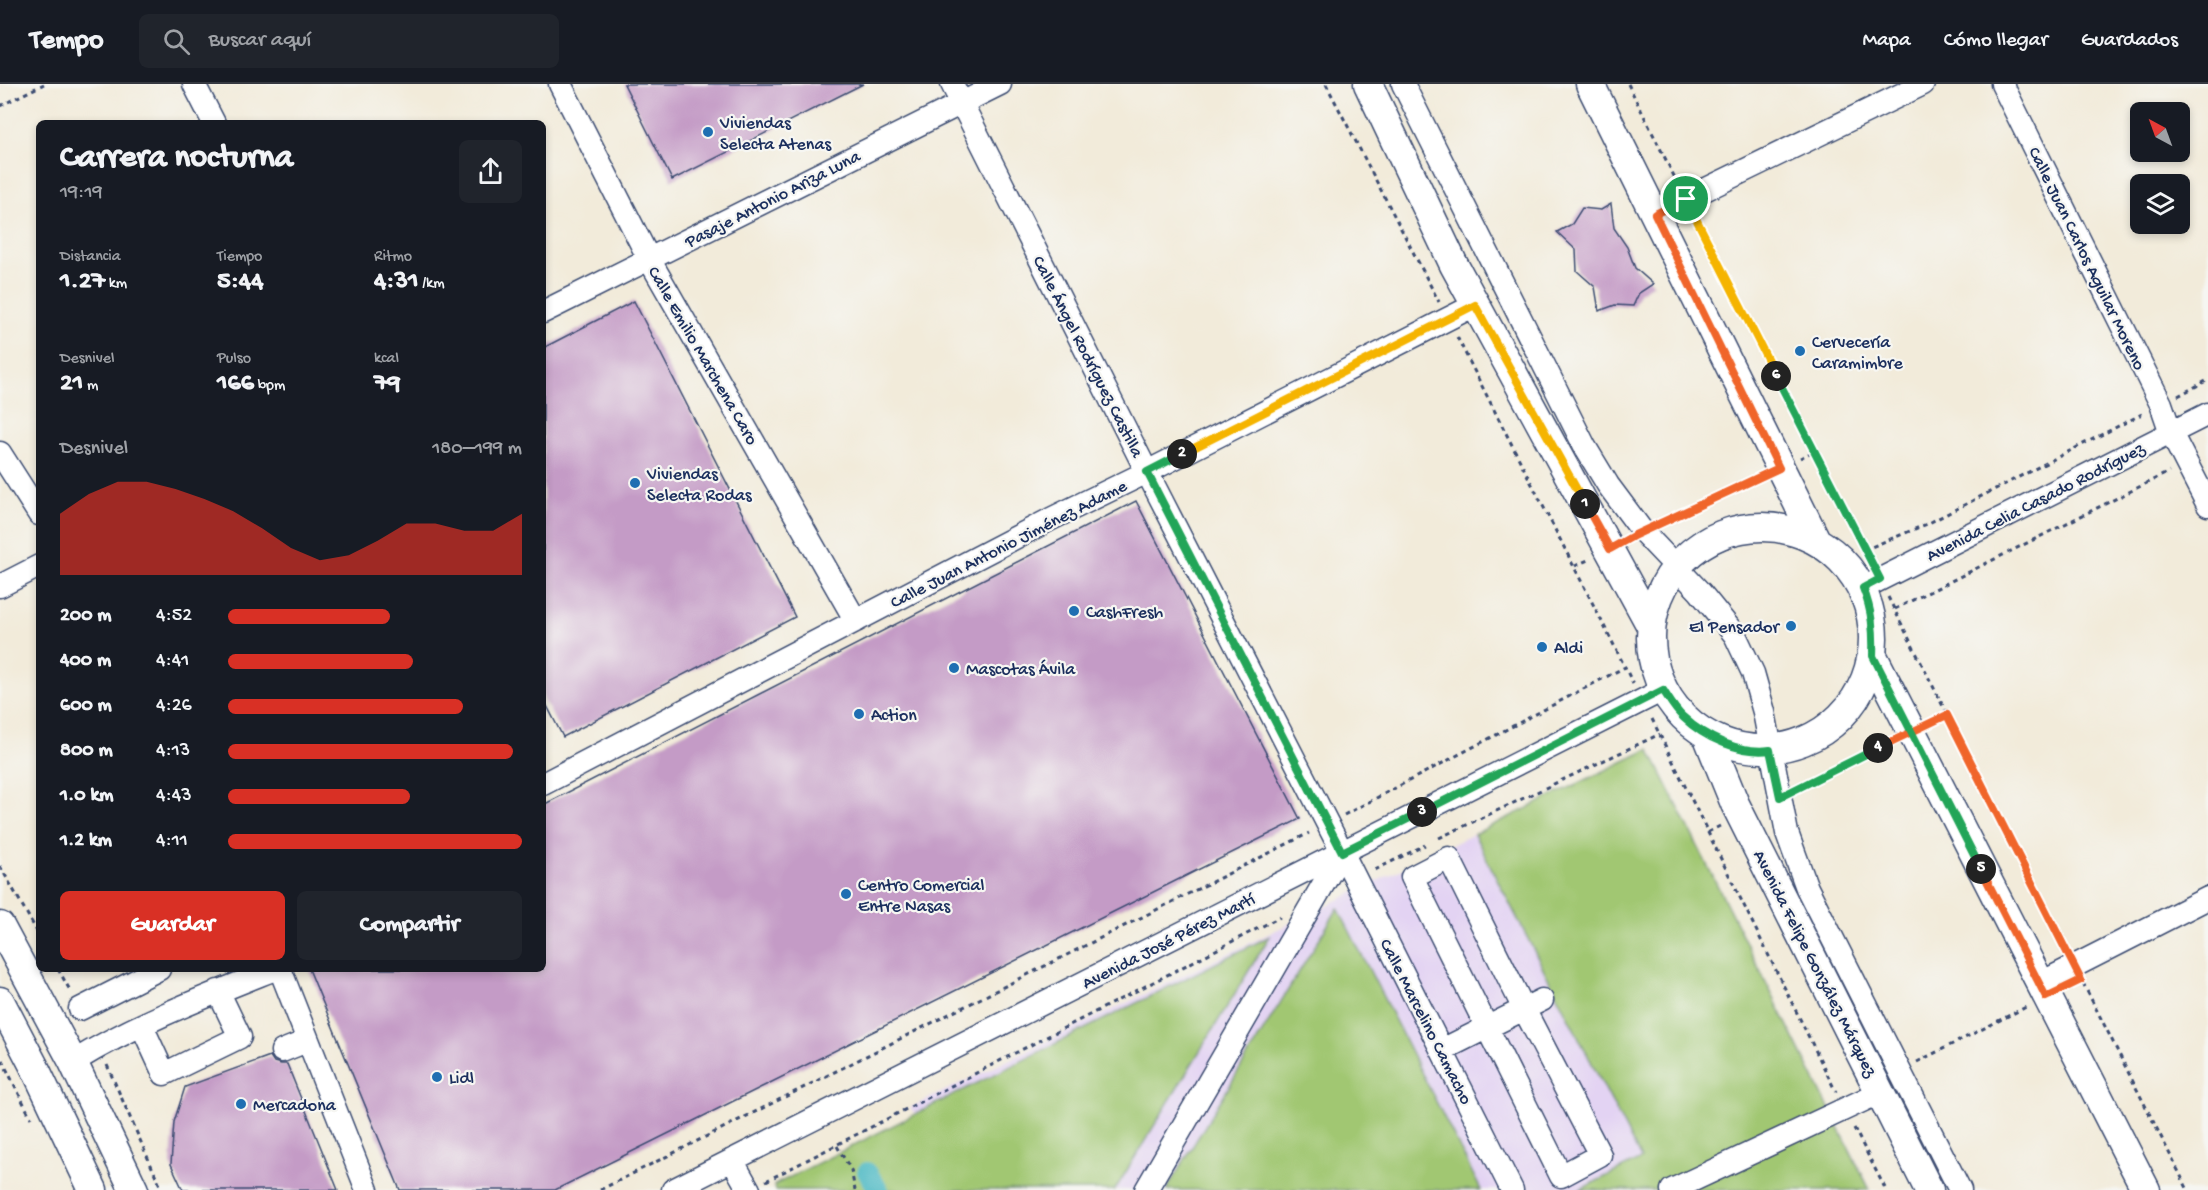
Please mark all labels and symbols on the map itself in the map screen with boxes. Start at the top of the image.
north arrow [2130,102,2190,162]
place label: Viviendas Selecta Atenas [719,114,832,156]
marker: Viviendas Selecta Atenas [701,125,715,139]
street label: Calle Juan Carlos Aguilar Moreno [2022,144,2149,374]
street label: Pasaje Antonio Ariza Luna [681,146,865,254]
pin [1660,173,1711,224]
street label: Calle Ángel Rodríguez Castilla [1027,252,1148,462]
street label: Calle Emilio Marchena Caro [642,263,762,449]
place label: Cervecería Caramimbre [1812,333,1903,375]
marker: Cervecería Caramimbre [1793,344,1807,358]
pin: 6 [1761,361,1791,391]
street label: Avenida Celia Casado Rodríguez [1923,438,2150,568]
pin: 2 [1167,439,1197,469]
place label: Viviendas Selecta Rodas [646,465,753,507]
marker: Viviendas Selecta Rodas [628,476,642,490]
street label: Calle Juan Antonio Jiménez Adame [887,476,1132,614]
pin: 1 [1570,489,1600,519]
place label: CashFresh [1086,603,1164,624]
marker: CashFresh [1067,604,1081,618]
place label: El Pensador [1689,618,1781,639]
marker: El Pensador [1784,619,1798,633]
place label: Aldi [1554,639,1583,660]
marker: Aldi [1535,640,1549,654]
place label: Mascotas Ávila [966,659,1076,681]
marker: Mascotas Ávila [947,661,961,675]
place label: Action [871,706,917,727]
marker: Action [852,707,866,721]
pin: 4 [1863,733,1893,763]
pin: 3 [1407,797,1437,827]
street label: Avenida Felipe González Márquez [1747,847,1881,1082]
pin: 5 [1966,854,1996,884]
place label: Centro Comercial Entre Nasas [858,876,984,918]
marker: Centro Comercial Entre Nasas [839,887,853,901]
street label: Avenida José Pérez Martí [1079,889,1260,995]
street label: Calle Marcelino Camacho [1374,936,1476,1109]
place label: Lidl [449,1069,474,1090]
marker: Lidl [430,1070,444,1084]
place label: Mercadona [253,1096,337,1117]
marker: Mercadona [234,1097,248,1111]

